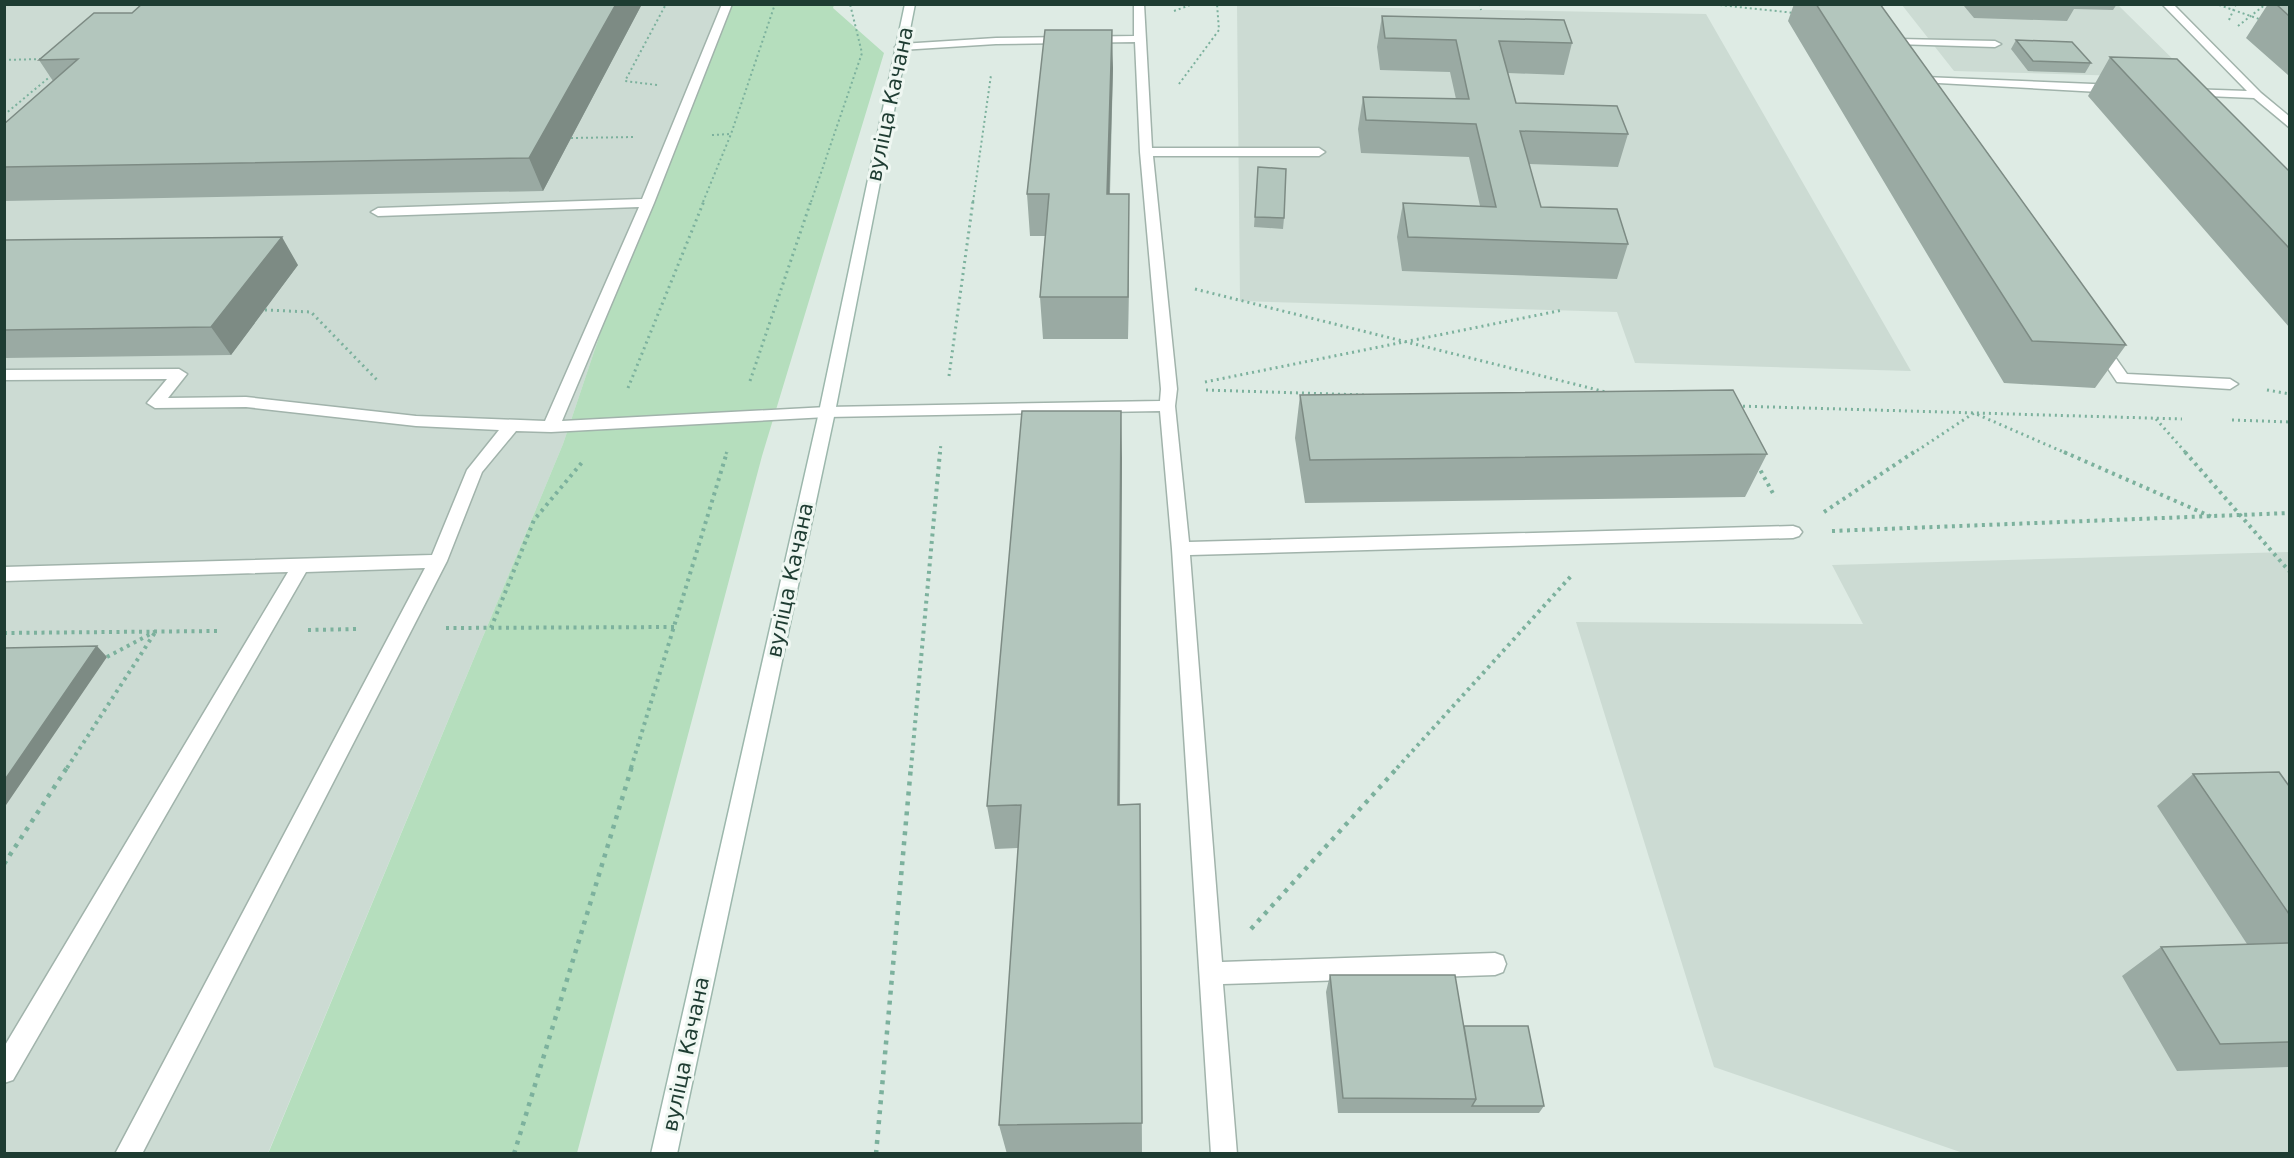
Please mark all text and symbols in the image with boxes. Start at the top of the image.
street label: вуліца Качана [862,24,918,184]
street label: вуліца Качана [762,500,818,660]
street label: вуліца Качана [658,974,714,1134]

